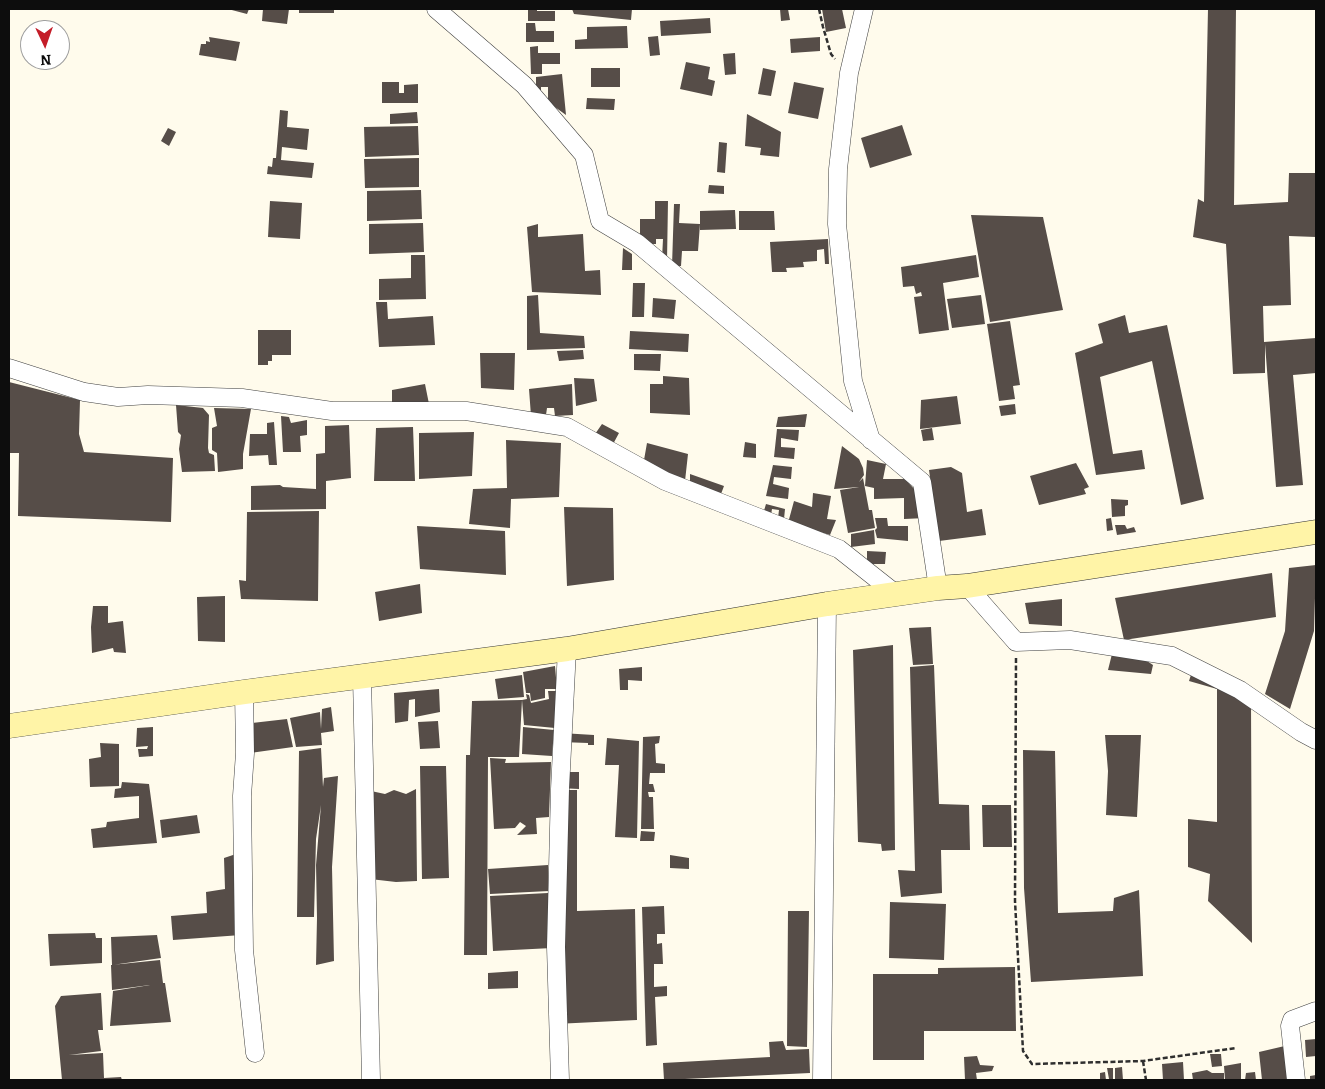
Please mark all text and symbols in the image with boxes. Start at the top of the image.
north arrow [20,20,70,70]
text: N [40,51,52,68]

